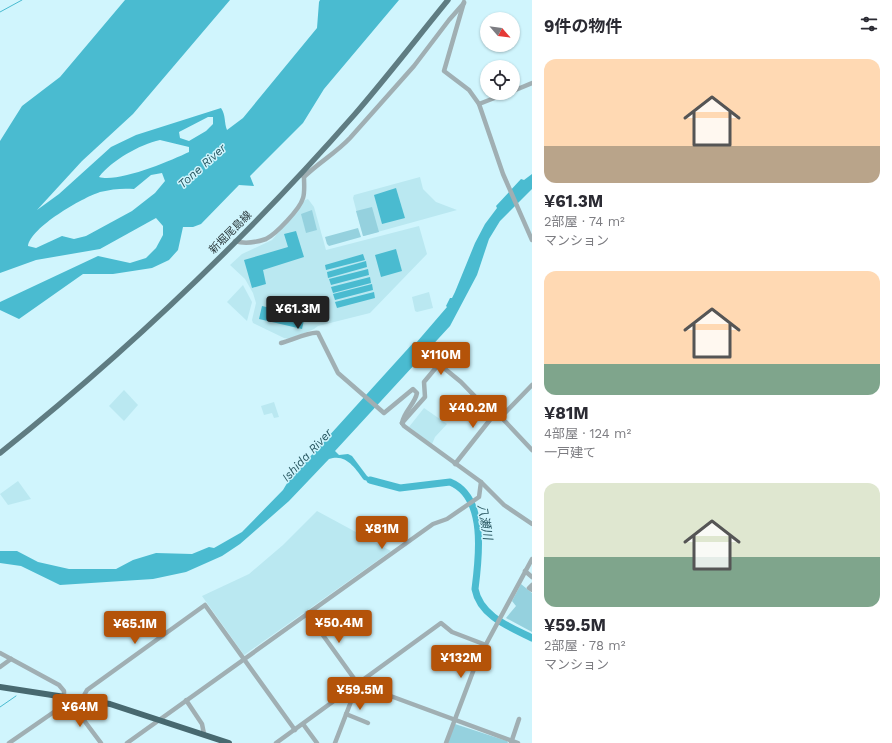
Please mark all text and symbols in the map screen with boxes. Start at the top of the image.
north arrow [480,12,520,52]
map controls [480,12,520,100]
icon: filters [858,13,880,35]
text: 9件の物件 [544,16,622,36]
button: locate [480,60,520,100]
icon: home [676,85,748,157]
water label: Tone River [175,140,230,191]
text: ¥61.3M [544,191,603,211]
street label: 新堀尾島線 [206,208,254,256]
text: 2部屋 · 74 m² [544,214,625,229]
text: マンション [544,233,609,248]
pin: ¥61.3M [265,296,331,330]
icon: home [676,297,748,369]
text: ¥61.3M [275,301,321,316]
pin: ¥110M [413,342,469,376]
text: ¥110M [421,347,461,362]
pin: ¥40.2M [440,395,506,429]
text: ¥40.2M [449,400,497,415]
text: ¥81M [544,403,589,423]
water label: Ishida River [279,425,336,484]
text: 4部屋 · 124 m² [544,426,631,441]
text: 一戸建て [544,445,596,460]
water label: 八瀬川 [475,503,495,543]
icon: home [676,509,748,581]
pin: ¥81M [358,516,406,550]
text: ¥81M [365,521,399,536]
pin: ¥50.4M [306,610,372,644]
pin: ¥65.1M [102,611,168,645]
text: ¥50.4M [315,615,363,630]
text: ¥59.5M [544,615,606,635]
text: ¥65.1M [113,616,157,631]
text: 2部屋 · 78 m² [544,638,625,653]
pin: ¥132M [433,645,489,679]
text: ¥132M [440,650,482,665]
text: マンション [544,657,609,672]
pin: ¥59.5M [327,677,393,711]
text: ¥59.5M [336,682,384,697]
pin: ¥64M [56,694,104,728]
text: ¥64M [62,699,98,714]

